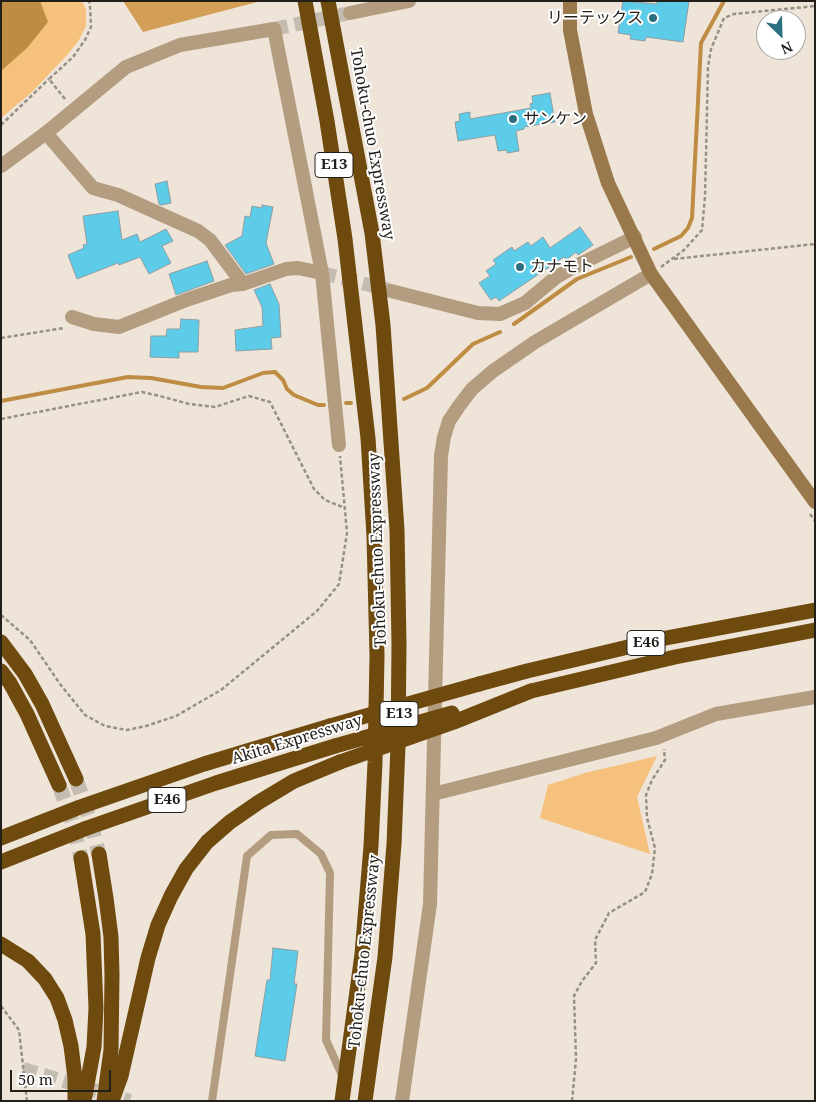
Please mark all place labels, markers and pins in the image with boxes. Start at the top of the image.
place label: リーテックス [547,8,643,28]
marker: リーテックス [647,12,659,24]
place label: サンケン [523,109,587,129]
marker: サンケン [507,113,519,125]
place label: カナモト [530,257,594,277]
marker: カナモト [514,261,526,273]

